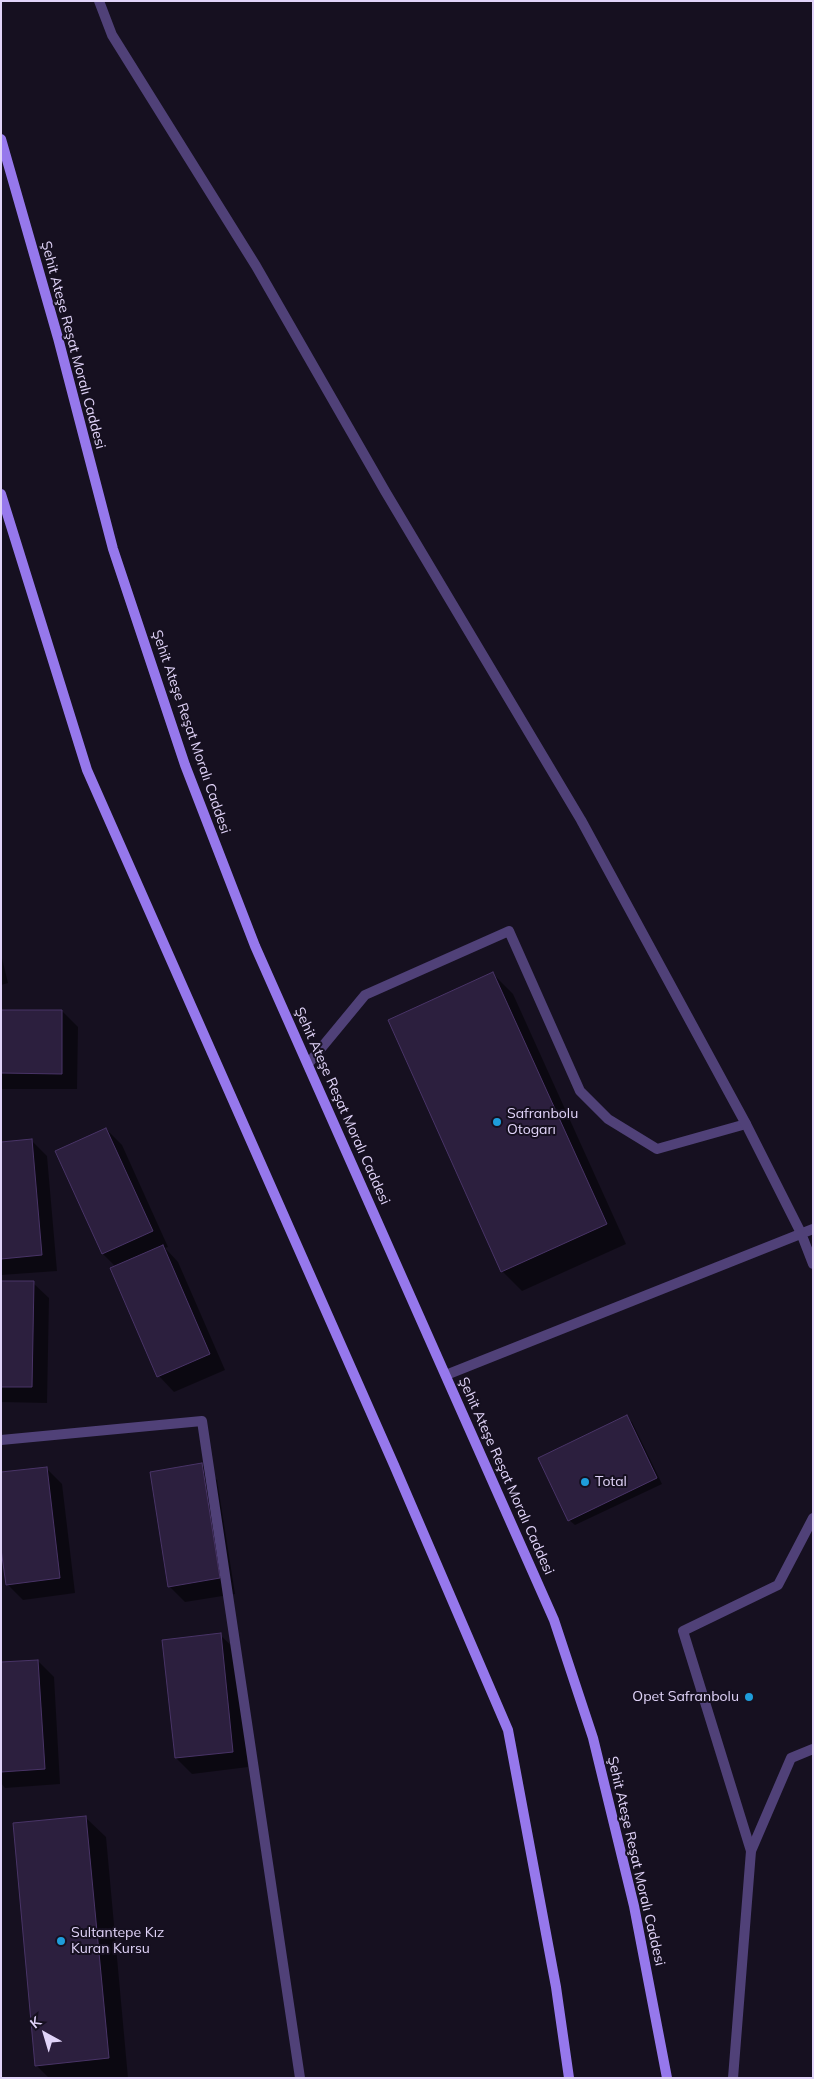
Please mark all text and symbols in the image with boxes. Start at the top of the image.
street label: Şehit Ateşe Reşat Moralı Caddesi [37,239,109,451]
street label: Şehit Ateşe Reşat Moralı Caddesi [148,628,234,836]
street label: Şehit Ateşe Reşat Moralı Caddesi [291,1005,393,1207]
place label: Safranbolu Otogarı [507,1106,578,1138]
marker: Safranbolu Otogarı [491,1116,503,1128]
street label: Şehit Ateşe Reşat Moralı Caddesi [455,1375,557,1577]
place label: Total [595,1474,627,1490]
marker: Total [579,1476,591,1488]
place label: Opet Safranbolu [632,1689,739,1705]
marker: Opet Safranbolu [743,1691,755,1703]
street label: Şehit Ateşe Reşat Moralı Caddesi [604,1755,668,1967]
place label: Sultantepe Kız Kuran Kursu [71,1925,164,1958]
marker: Sultantepe Kız Kuran Kursu [55,1935,67,1947]
north arrow [20,2009,70,2059]
text: K [26,2012,45,2032]

